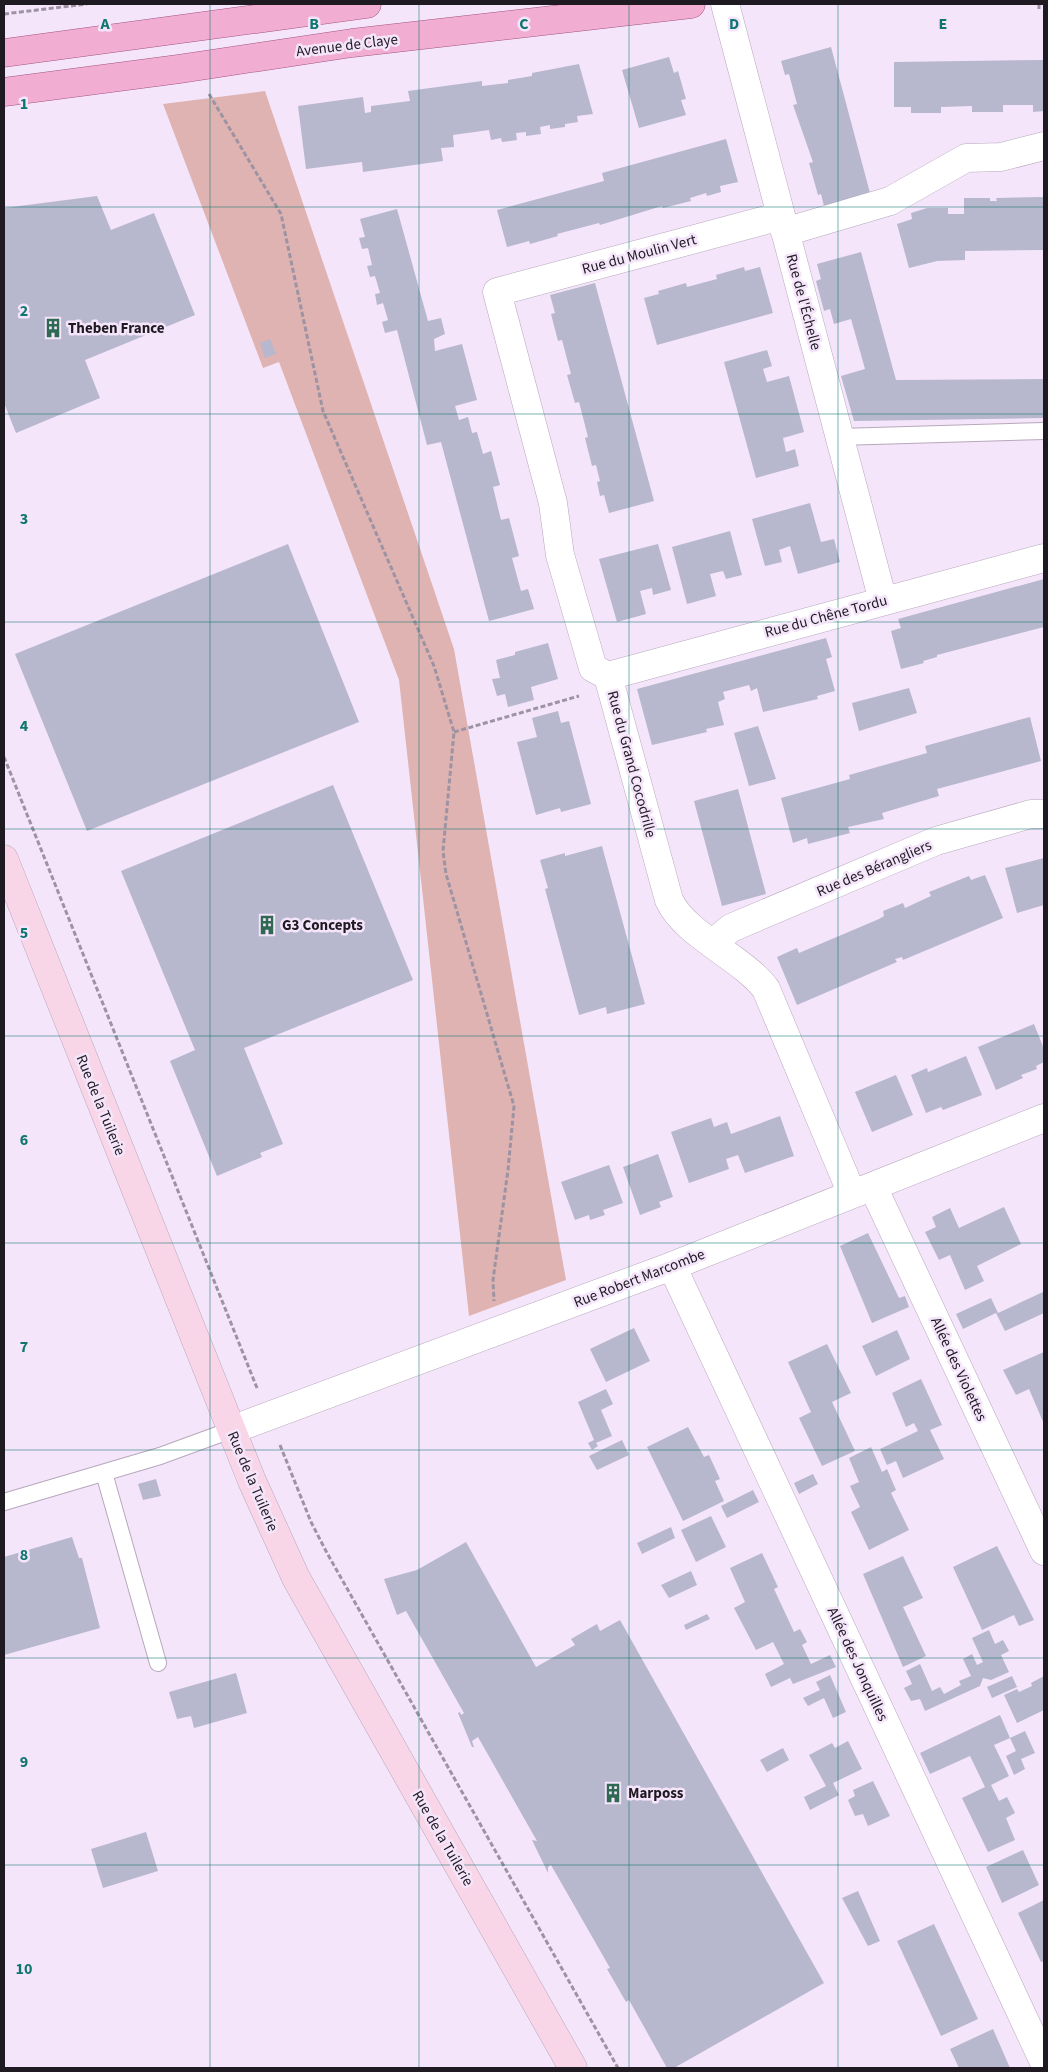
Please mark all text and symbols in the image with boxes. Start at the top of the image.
text: A [99,13,110,35]
text: B [309,13,319,35]
text: C [519,13,529,35]
text: D [729,13,739,35]
text: E [939,13,947,35]
street label: Avenue de Claye [295,29,399,62]
text: 1 [20,93,28,115]
street label: Rue du Moulin Vert [580,229,699,280]
street label: Rue de l'Échelle [781,252,826,353]
text: 2 [20,300,28,322]
building icon: Theben France [42,317,64,339]
place label: Theben France [68,318,165,339]
text: 3 [20,508,28,530]
street label: Rue du Chêne Tordu [762,590,890,643]
street label: Rue du Grand Cocodrille [602,688,661,840]
text: 4 [20,715,29,737]
street label: Rue des Bérangliers [813,835,935,902]
building icon: G3 Concepts [256,914,278,936]
place label: G3 Concepts [282,915,363,936]
text: 5 [20,922,28,944]
street label: Rue de la Tuilerie [71,1052,130,1159]
text: 6 [20,1129,28,1151]
street label: Rue Robert Marcombe [571,1244,708,1313]
street label: Allée des Violettes [925,1314,992,1425]
text: 7 [20,1336,28,1358]
street label: Rue de la Tuilerie [222,1428,283,1535]
text: 8 [20,1544,28,1566]
street label: Allée des Jonquilles [822,1604,893,1725]
text: 9 [20,1751,28,1773]
building icon: Marposs [602,1782,624,1804]
place label: Marposs [628,1783,684,1804]
street label: Rue de la Tuilerie [407,1787,478,1890]
text: 10 [16,1958,32,1980]

